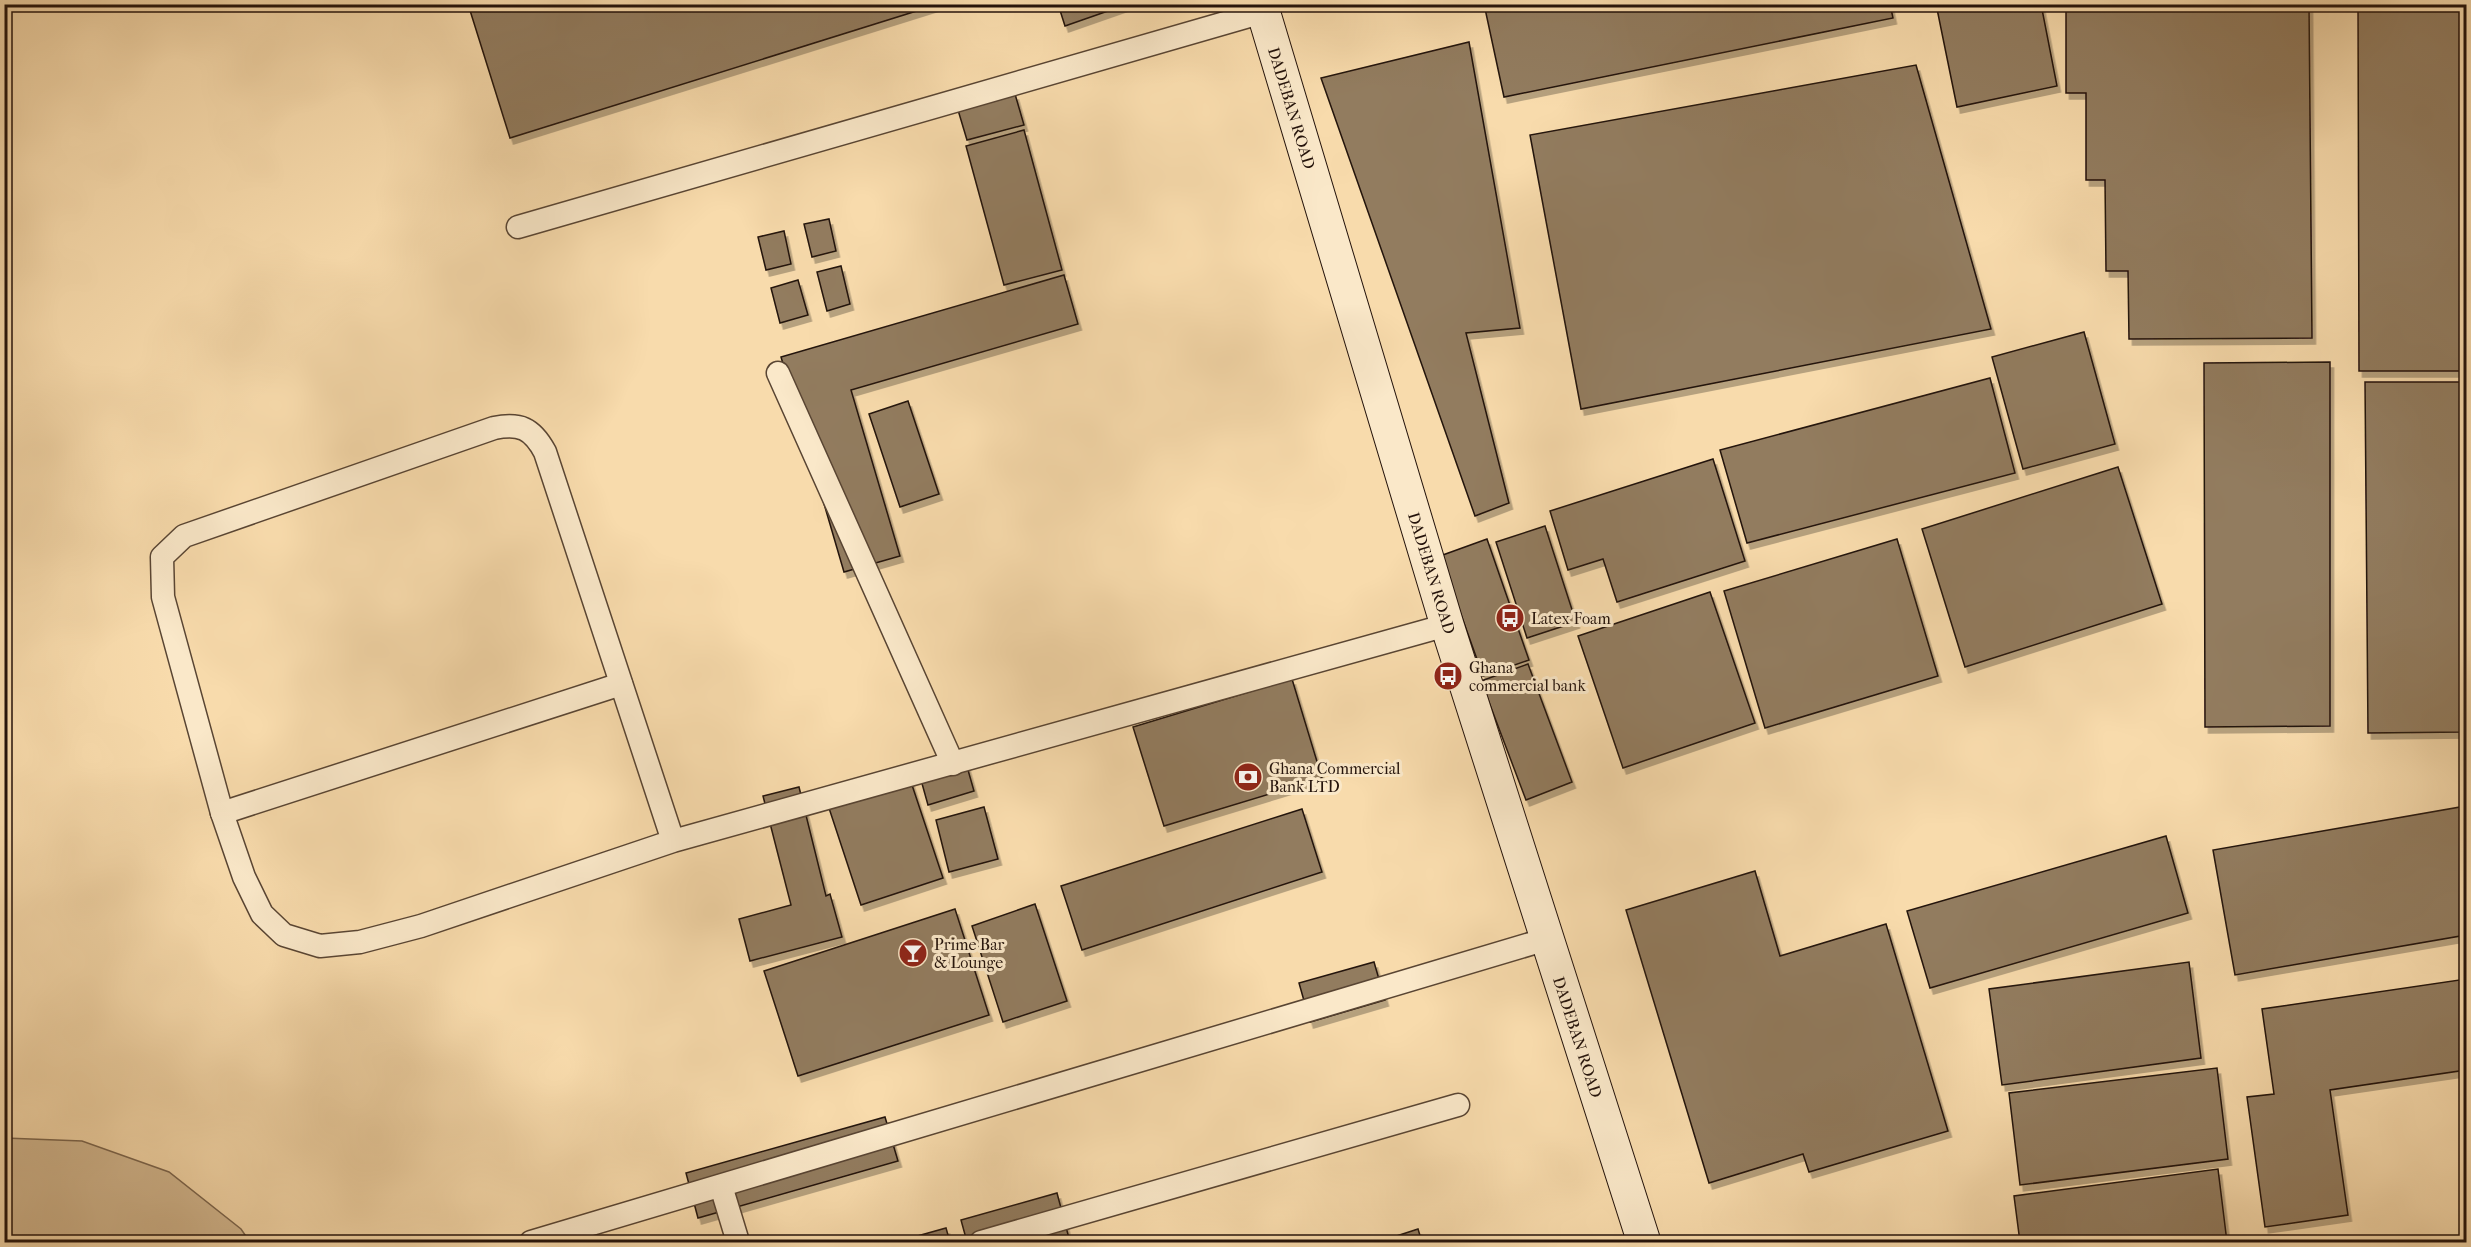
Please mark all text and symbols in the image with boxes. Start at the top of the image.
street label: DADEBAN ROAD [1264,45,1319,171]
street label: DADEBAN ROAD [1404,510,1459,636]
bus stop icon: Latex Foam [1494,602,1526,634]
place label: Latex Foam [1531,609,1611,628]
place label: Ghana commercial bank [1469,658,1586,695]
bus stop icon: Ghana commercial bank [1432,660,1464,692]
place label: Ghana Commercial Bank LTD [1269,759,1401,796]
bank icon: Ghana Commercial Bank LTD [1232,761,1264,793]
place label: Prime Bar & Lounge [934,935,1005,972]
bar icon: Prime Bar & Lounge [897,937,929,969]
street label: DADEBAN ROAD [1549,974,1606,1100]

